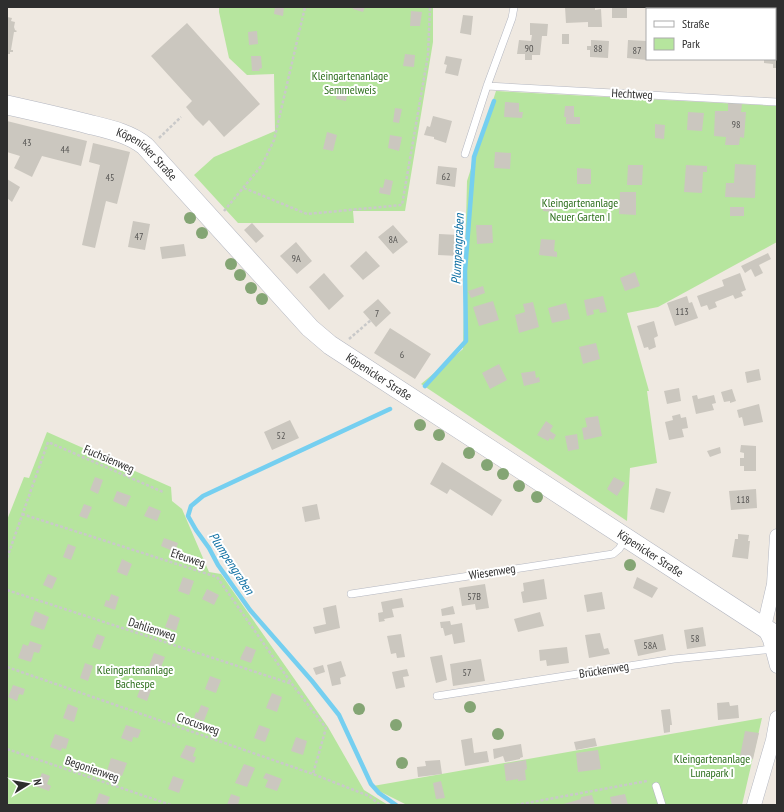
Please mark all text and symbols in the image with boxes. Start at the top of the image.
legend [646,8,776,60]
text: Straße [682,16,709,31]
text: Park [682,36,700,51]
house number: 90 [525,42,534,55]
house number: 88 [594,42,603,55]
house number: 87 [633,44,642,57]
park label: Kleingartenanlage Semmelweis [312,68,388,97]
street label: Hechtweg [611,85,653,102]
house number: 98 [732,118,741,131]
street label: Köpenicker Straße [115,124,181,183]
house number: 43 [23,136,32,149]
house number: 44 [61,143,70,156]
house number: 62 [442,170,451,183]
house number: 45 [106,171,115,184]
park label: Kleingartenanlage Neuer Garten I [542,195,618,224]
water label: Plumpengraben [447,212,468,285]
house number: 47 [135,230,144,243]
house number: 8A [388,233,398,246]
house number: 9A [291,252,301,265]
house number: 113 [675,305,689,318]
house number: 7 [375,307,379,320]
house number: 6 [400,348,405,361]
street label: Köpenicker Straße [343,349,415,403]
house number: 52 [277,429,286,442]
street label: Fuchsienweg [82,441,137,476]
house number: 118 [736,493,750,506]
street label: Köpenicker Straße [615,526,687,580]
water label: Plumpengraben [205,529,259,599]
street label: Efeuweg [169,545,207,570]
street label: Wiesenweg [468,560,516,583]
house number: 57B [467,590,481,603]
street label: Dahlienweg [127,614,178,643]
house number: 58 [691,632,700,645]
house number: 58A [643,639,657,652]
street label: Brückenweg [578,658,630,681]
park label: Kleingartenanlage Bachespe [97,662,173,691]
house number: 57 [463,666,472,679]
street label: Crocusweg [175,709,222,738]
park label: Kleingartenanlage Lunapark I [674,751,750,780]
street label: Begonienweg [63,752,121,785]
north arrow [8,764,48,804]
text: N [30,778,45,786]

